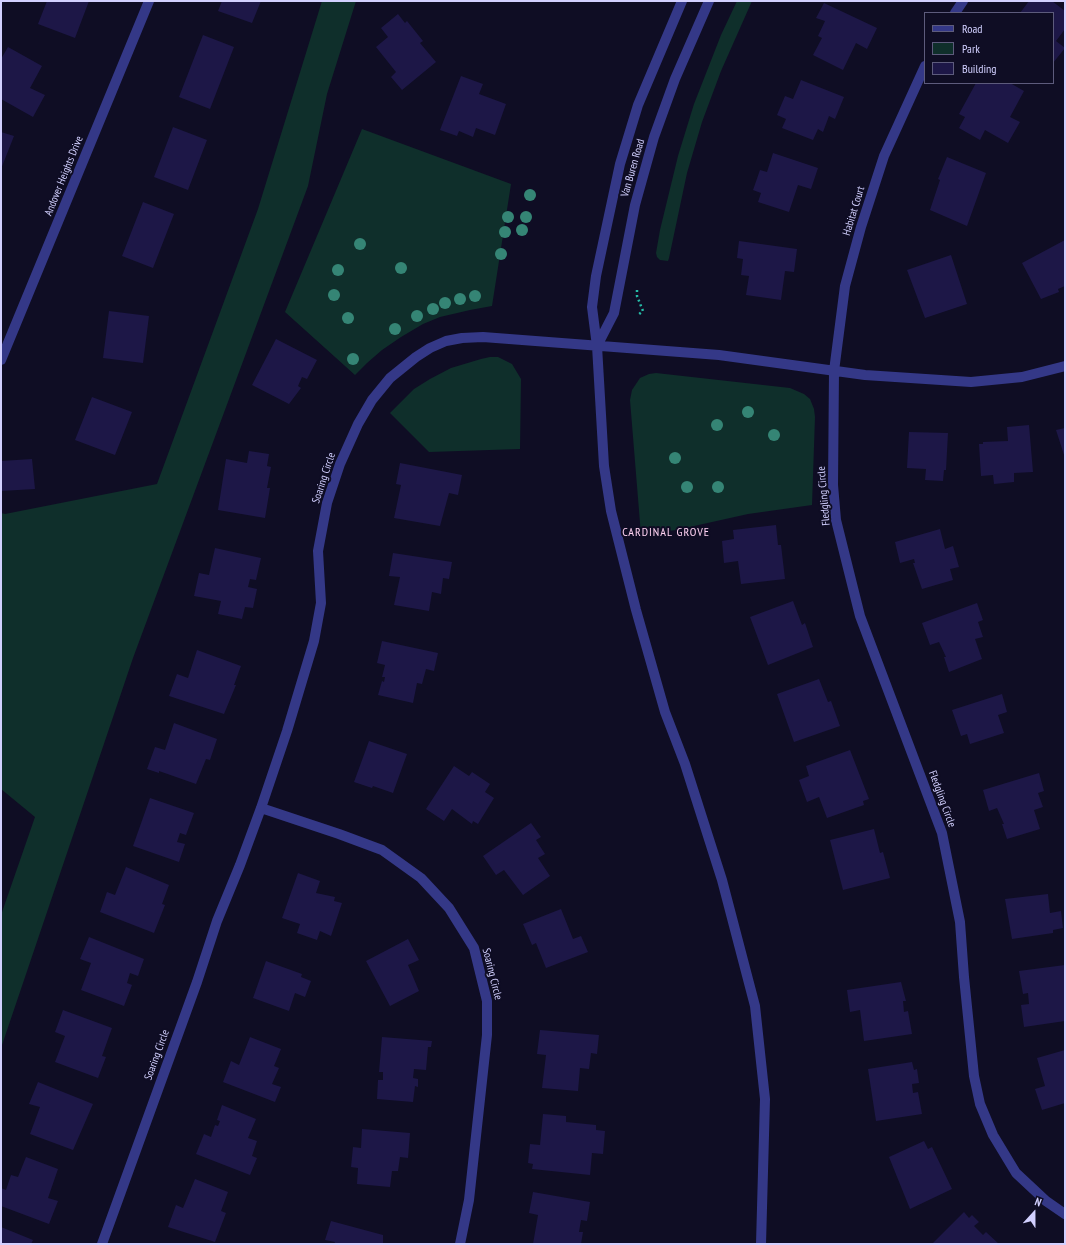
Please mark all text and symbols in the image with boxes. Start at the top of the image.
legend [924,12,1054,84]
text: Road [962,21,982,36]
text: Park [962,41,980,56]
text: Building [962,61,997,76]
street label: Andover Heights Drive [42,134,86,218]
street label: Van Buren Road [618,138,648,198]
street label: Habitat Court [840,185,868,237]
street label: Soaring Circle [310,451,338,505]
street label: Fledgling Circle [815,466,833,526]
district label: CARDINAL GROVE [622,526,710,540]
street label: Fledgling Circle [926,769,958,829]
street label: Soaring Circle [479,947,505,1001]
street label: Soaring Circle [142,1028,172,1082]
north arrow [1014,1193,1054,1233]
text: N [1033,1194,1044,1209]

